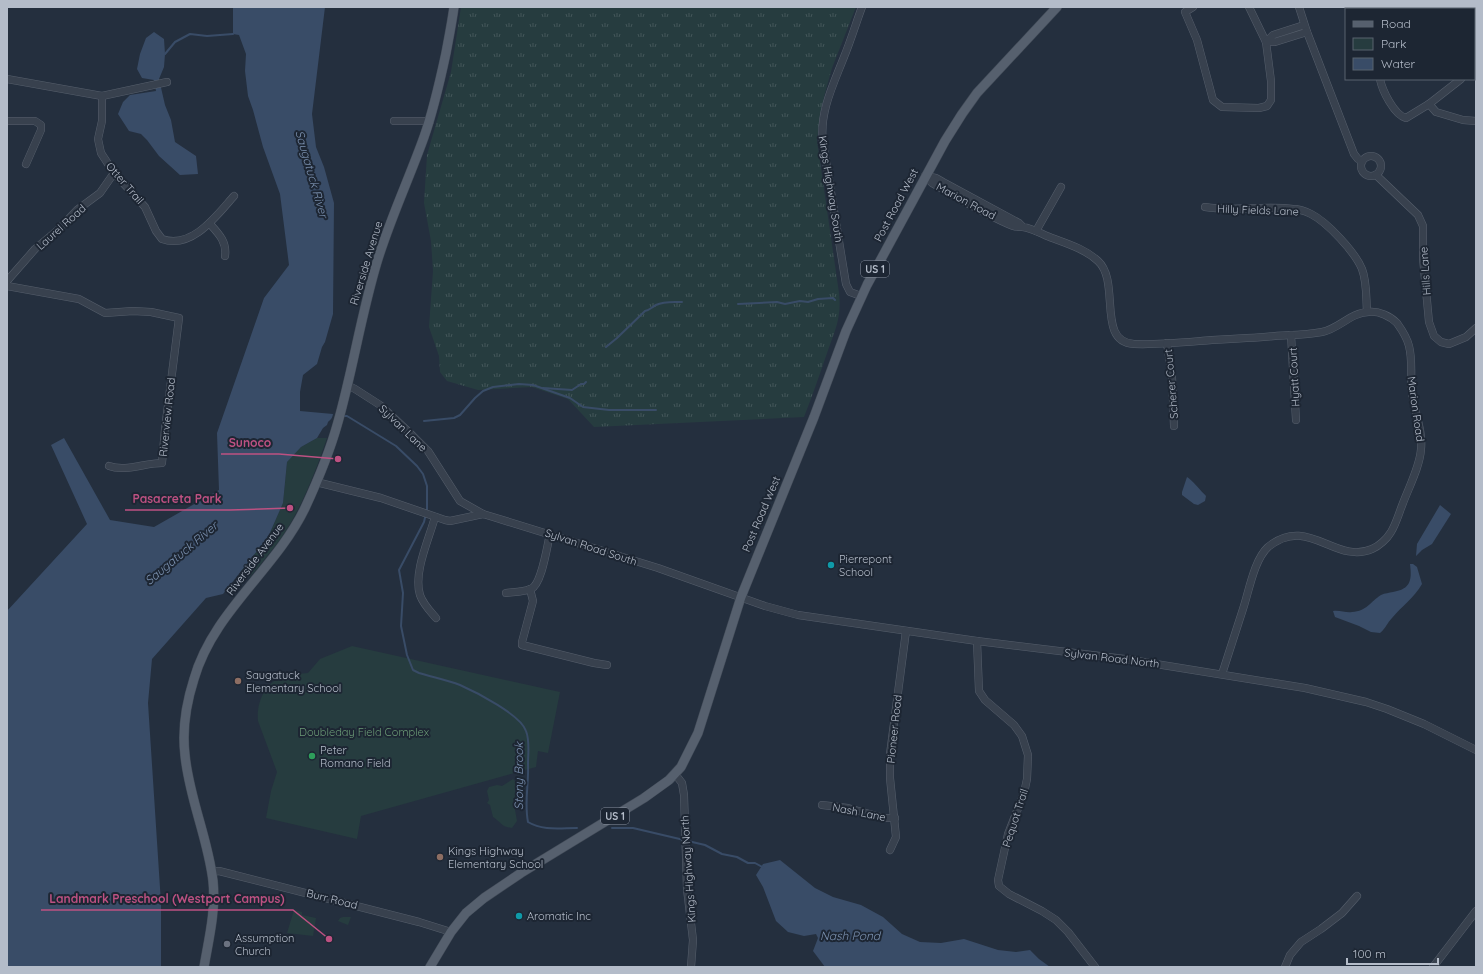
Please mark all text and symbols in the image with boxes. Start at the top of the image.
legend [1345,8,1475,80]
text: Road [1381,16,1411,31]
text: Park [1381,36,1406,51]
text: Water [1381,56,1416,71]
water label: Saugatuck River [292,128,332,221]
street label: Kings Highway South [816,135,846,243]
street label: Otter Trail [103,159,147,207]
street label: Post Road West [871,166,921,244]
street label: Marion Road [934,179,998,223]
street label: Laurel Road [33,201,89,253]
street label: Hilly Fields Lane [1217,202,1299,218]
street label: Riverside Avenue [347,219,385,307]
street label: Hills Lane [1416,246,1434,296]
road number: US 1 [861,261,889,277]
street label: Hyatt Court [1285,347,1303,407]
street label: Scherer Court [1161,348,1181,419]
street label: Marion Road [1404,376,1428,442]
street label: Riverview Road [156,377,178,457]
street label: Sylvan Lane [376,402,430,454]
callout: Sunoco [221,430,279,454]
text: Sunoco [229,435,272,450]
street label: Post Road West [739,474,783,554]
callout: Pasacreta Park [125,486,230,510]
text: Pasacreta Park [133,491,222,506]
water label: Saugatuck River [142,517,222,588]
street label: Riverside Avenue [223,520,287,598]
street label: Sylvan Road South [543,526,639,568]
place label: Pierrepont School [839,552,892,579]
marker: Pierrepont School [826,560,836,570]
street label: Sylvan Road North [1064,645,1160,671]
place label: Saugatuck Elementary School [246,668,341,695]
marker: Saugatuck Elementary School [233,676,243,686]
street label: Pioneer Road [883,694,905,764]
park label: Doubleday Field Complex [299,725,429,739]
water label: Stony Brook [511,740,526,810]
place label: Peter Romano Field [320,743,391,770]
marker: Peter Romano Field [307,751,317,761]
street label: Pequot Trail [999,787,1031,849]
street label: Nash Lane [831,800,887,824]
road number: US 1 [601,808,629,824]
street label: Kings Highway North [677,815,699,923]
place label: Kings Highway Elementary School [448,844,543,871]
marker: Kings Highway Elementary School [435,852,445,862]
callout: Landmark Preschool (Westport Campus) [41,886,293,910]
street label: Burr Road [305,886,359,912]
text: Landmark Preschool (Westport Campus) [49,891,285,906]
place label: Aromatic Inc [527,909,591,923]
marker: Aromatic Inc [514,911,524,921]
water label: Nash Pond [820,928,882,943]
place label: Assumption Church [235,931,294,958]
marker: Assumption Church [222,939,232,949]
scale bar [1347,940,1438,966]
text: 100 m [1353,946,1386,961]

